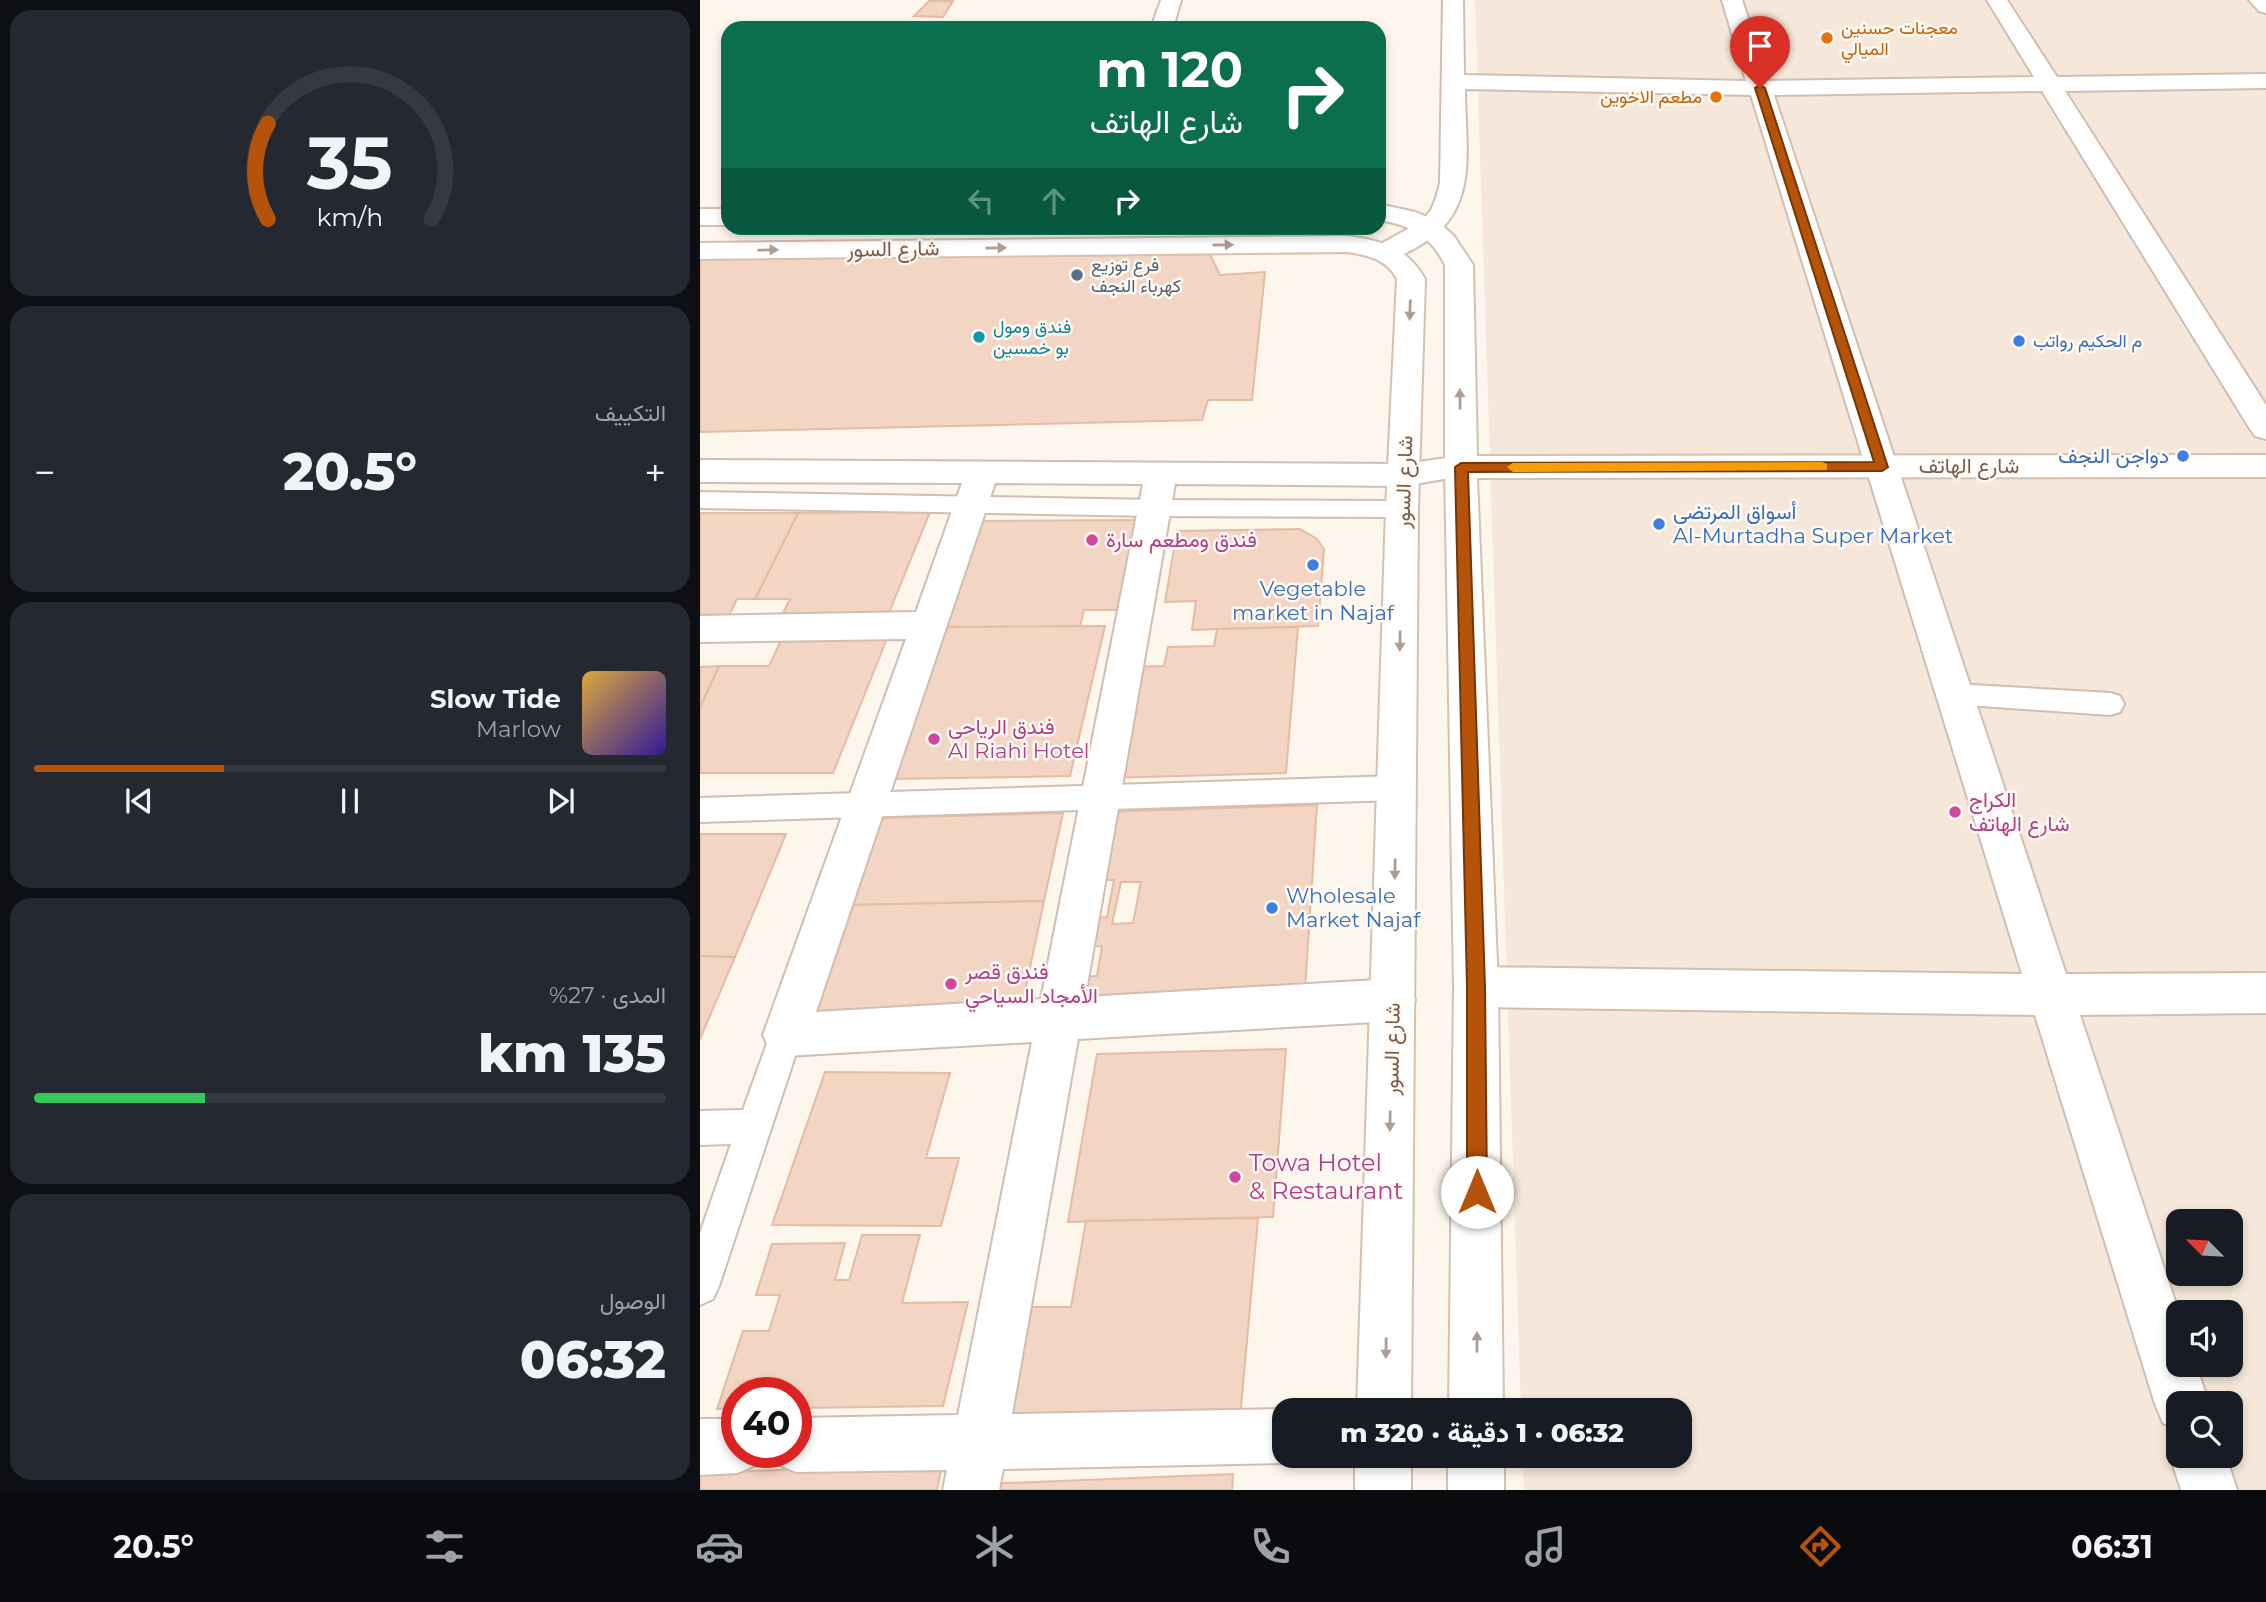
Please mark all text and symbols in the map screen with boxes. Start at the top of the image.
pin [1730,16,1790,88]
place label: معجنات حسنين الميالي [1841,17,1958,64]
icon: arrive [1741,27,1779,65]
marker: معجنات حسنين الميالي [1819,30,1835,46]
text: 120 m [1096,40,1243,99]
icon: right [1267,49,1358,140]
place label: مطعم الاخوين [1600,86,1702,109]
marker: مطعم الاخوين [1708,89,1724,105]
text: شارع الهاتف [1090,102,1243,141]
text: 35 [306,119,393,207]
icon: left [962,182,1000,220]
icon: ahead [1035,182,1073,220]
icon: right [1108,182,1146,220]
text: km/h [317,202,383,232]
street label: شارع السور [845,235,940,264]
one-way arrow [1212,239,1234,251]
one-way arrow [985,242,1007,254]
one-way arrow [757,244,779,256]
place label: فرع توزيع كهرباء النجف [1091,254,1181,297]
marker: فرع توزيع كهرباء النجف [1069,267,1085,283]
one-way arrow [1404,299,1415,321]
place label: فندق ومول بو خمسين [993,316,1071,359]
marker: فندق ومول بو خمسين [971,329,987,345]
place label: م الحكيم رواتب [2033,330,2142,353]
marker: م الحكيم رواتب [2011,333,2027,349]
one-way arrow [1455,388,1466,410]
text: التكييف [595,399,666,427]
street label: شارع السور [1389,435,1420,530]
text: 20.5° [283,440,417,503]
place label: دواجن النجف [2058,443,2169,469]
marker: دواجن النجف [2175,448,2191,464]
text: − [34,449,56,496]
text: + [644,449,666,496]
street label: شارع الهاتف [1919,453,2019,480]
place label: أسواق المرتضى Al-Murtadha Super Market [1673,499,1953,548]
marker: أسواق المرتضى Al-Murtadha Super Market [1651,516,1667,532]
place label: فندق ومطعم سارة [1106,527,1257,554]
marker: فندق ومطعم سارة [1084,532,1100,548]
marker: Vegetable market in Najaf [1305,557,1321,573]
place label: Vegetable market in Najaf [1232,576,1395,625]
one-way arrow [1394,631,1405,653]
text: Slow Tide [430,683,561,715]
place label: فندق الرياحي Al Riahi Hotel [948,714,1089,763]
text: Marlow [476,715,561,743]
marker: فندق الرياحي Al Riahi Hotel [926,731,942,747]
icon: previous [120,782,158,820]
icon: pause [331,782,369,820]
icon: next [542,782,580,820]
place label: الكراج شارع الهاتف [1969,787,2070,838]
marker: الكراج شارع الهاتف [1947,804,1963,820]
one-way arrow [1389,858,1401,880]
place label: Wholesale Market Najaf [1286,883,1421,932]
marker: Wholesale Market Najaf [1264,900,1280,916]
place label: فندق قصر الأمجاد السياحي [964,959,1098,1013]
marker: فندق قصر الأمجاد السياحي [943,976,959,992]
text: المدى · 27% [549,981,666,1009]
street label: شارع السور [1378,1002,1407,1097]
text: 135 km [478,1022,666,1085]
one-way arrow [1384,1110,1396,1132]
place label: Towa Hotel & Restaurant [1249,1148,1403,1205]
position arrow [1440,1155,1514,1229]
marker: Towa Hotel & Restaurant [1227,1169,1243,1185]
north arrow [2166,1209,2244,1286]
map controls [2166,1209,2243,1468]
text: الوصول [600,1287,666,1315]
button: sound [2166,1300,2243,1377]
text: 06:32 [520,1328,666,1391]
one-way arrow [1471,1331,1483,1353]
one-way arrow [1380,1338,1391,1360]
speed limit sign: 40 [721,1377,812,1468]
button: search [2166,1391,2243,1468]
text: 06:32 · 1 دقيقة · 320 m [1340,1417,1624,1449]
icon: filters [420,1522,469,1571]
icon: car [695,1522,744,1571]
icon: climate [970,1522,1019,1571]
icon: phone [1246,1522,1295,1571]
icon: music [1521,1522,1570,1571]
icon: directions [1796,1522,1845,1571]
text: 20.5° [113,1527,194,1566]
text: 06:31 [2071,1527,2153,1566]

